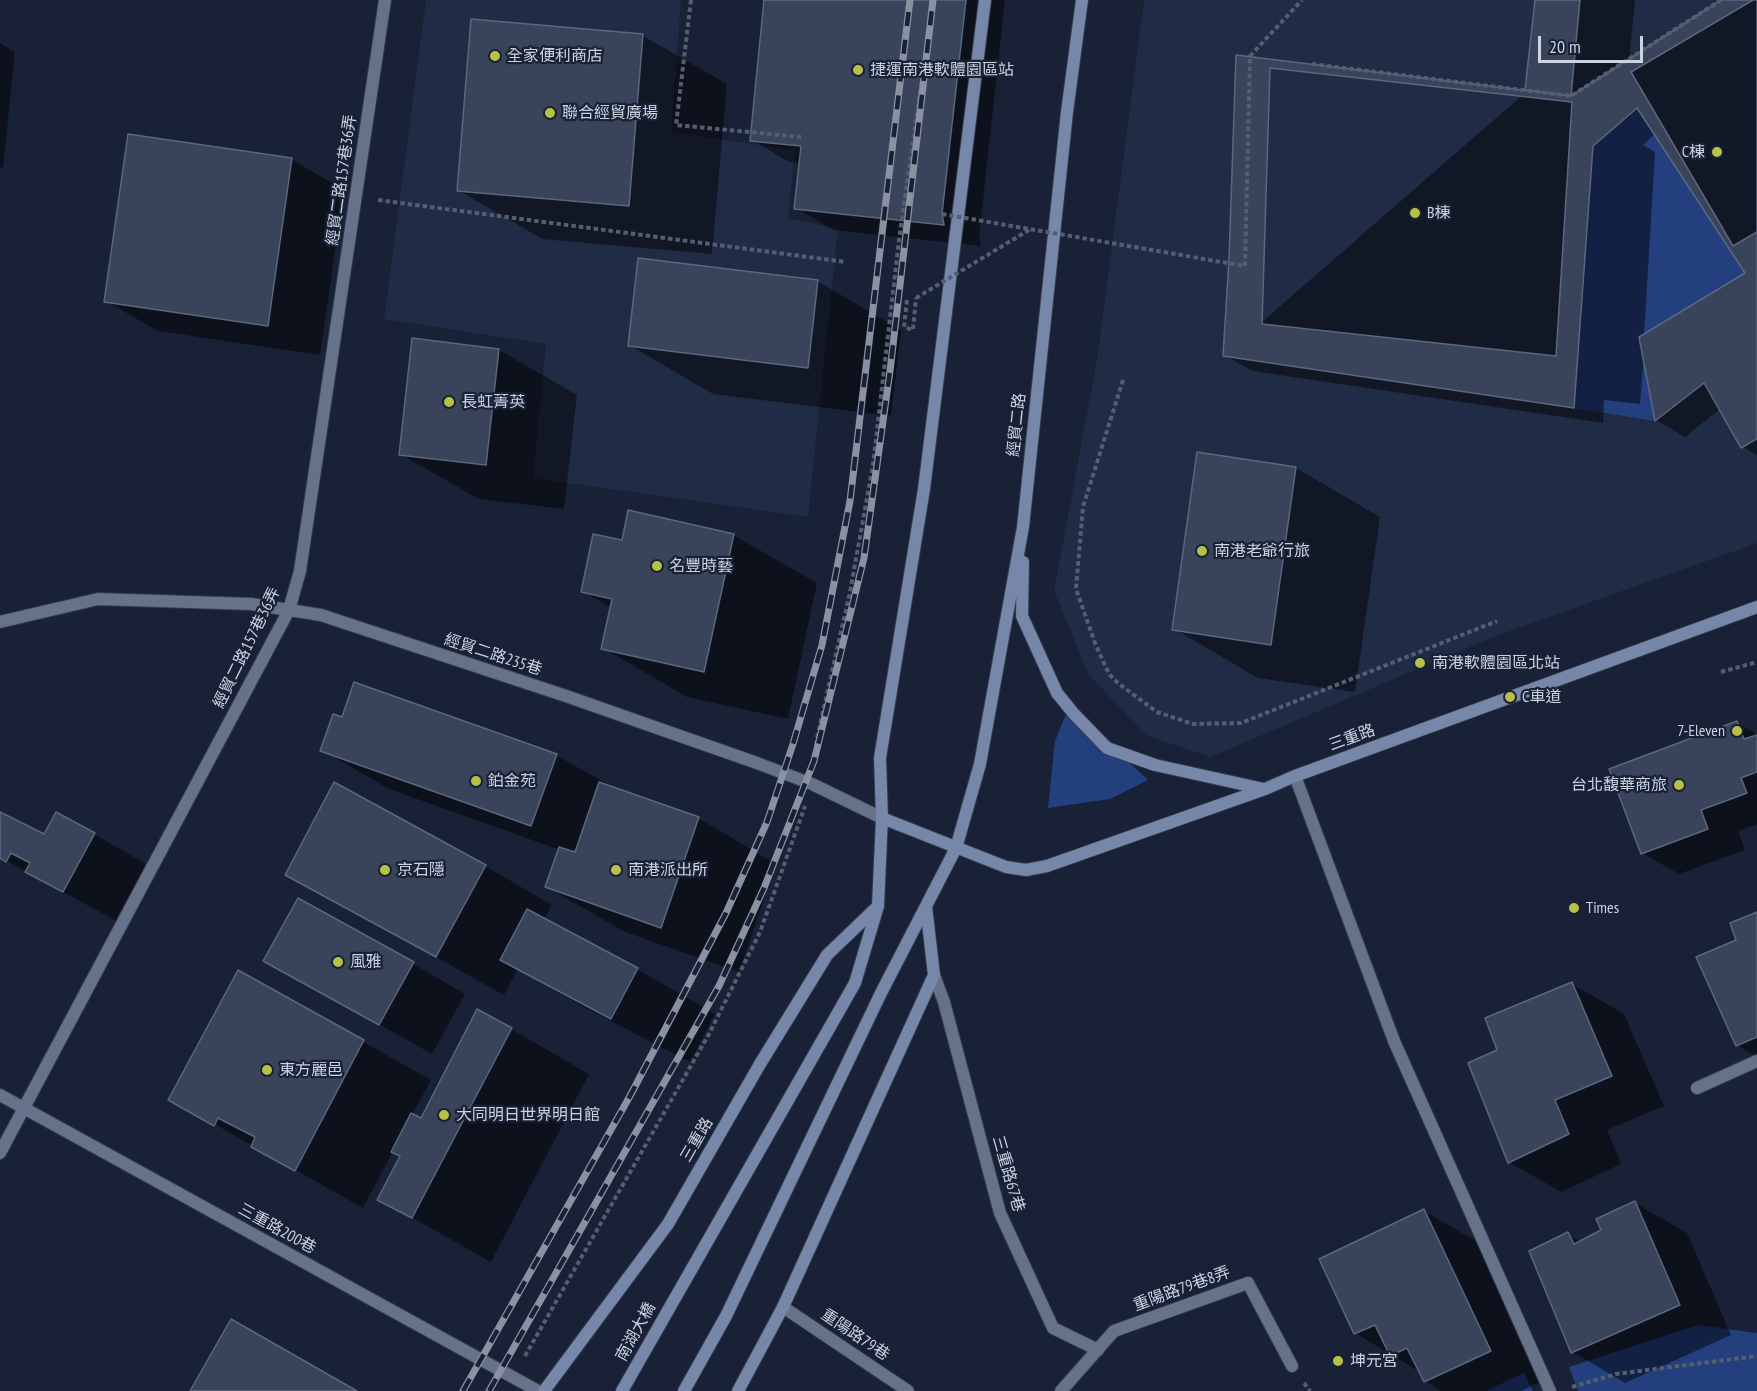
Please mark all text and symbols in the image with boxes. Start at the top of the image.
scale bar [1541,24,1646,62]
text: 20 m [1549,35,1581,58]
place label: 全家便利商店 [507,46,603,66]
marker: 全家便利商店 [488,49,502,63]
place label: 捷運南港軟體園區站 [870,60,1014,80]
marker: 捷運南港軟體園區站 [851,63,865,77]
place label: 聯合經貿廣場 [562,103,658,123]
marker: 聯合經貿廣場 [543,106,557,120]
street label: 經貿二路157巷36弄 [323,113,361,247]
place label: C棟 [1682,142,1705,162]
marker: C棟 [1710,145,1724,159]
place label: B棟 [1427,203,1451,223]
marker: B棟 [1408,206,1422,220]
place label: 長虹菁英 [461,392,525,412]
street label: 經貿二路 [1004,392,1030,458]
marker: 長虹菁英 [442,395,456,409]
place label: 南港老爺行旅 [1214,541,1310,561]
marker: 南港老爺行旅 [1195,544,1209,558]
place label: 名豐時藝 [669,556,733,576]
marker: 名豐時藝 [650,559,664,573]
street label: 經貿二路157巷36弄 [209,584,285,712]
street label: 經貿二路235巷 [442,630,544,680]
place label: 南港軟體園區北站 [1432,653,1560,673]
marker: 南港軟體園區北站 [1413,656,1427,670]
place label: C車道 [1522,687,1561,707]
marker: C車道 [1503,690,1517,704]
street label: 三重路 [1326,721,1378,755]
place label: 7-Eleven [1677,721,1725,741]
marker: 7-Eleven [1730,724,1744,738]
place label: 鉑金苑 [488,771,536,791]
marker: 鉑金苑 [469,774,483,788]
place label: 台北馥華商旅 [1571,775,1667,795]
marker: 台北馥華商旅 [1672,778,1686,792]
place label: 京石隱 [397,860,445,880]
place label: 南港派出所 [628,860,708,880]
marker: 京石隱 [378,863,392,877]
marker: 南港派出所 [609,863,623,877]
place label: Times [1586,898,1619,918]
marker: Times [1567,901,1581,915]
place label: 風雅 [350,952,382,972]
marker: 風雅 [331,955,345,969]
place label: 東方麗邑 [279,1060,343,1080]
marker: 東方麗邑 [260,1063,274,1077]
place label: 大同明日世界明日館 [456,1105,600,1125]
marker: 大同明日世界明日館 [437,1108,451,1122]
street label: 三重路 [677,1114,717,1166]
street label: 三重路67巷 [988,1134,1028,1214]
street label: 三重路200巷 [235,1200,319,1258]
street label: 重陽路79巷8弄 [1131,1263,1233,1315]
street label: 南湖大橋 [612,1299,660,1365]
street label: 重陽路79巷 [817,1305,893,1365]
place label: 坤元宮 [1350,1351,1398,1371]
marker: 坤元宮 [1331,1354,1345,1368]

